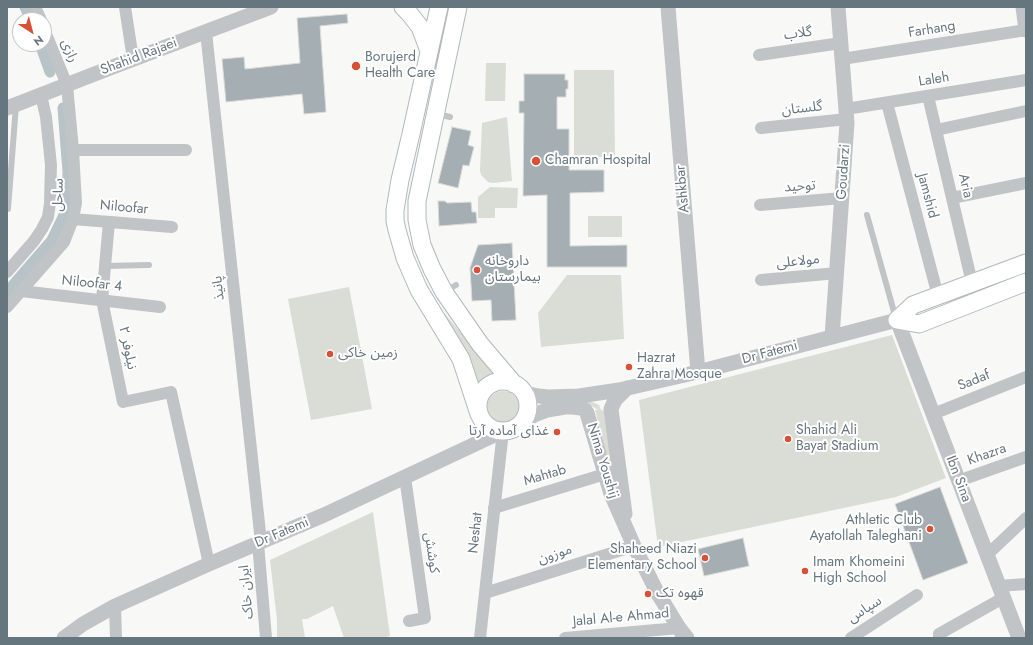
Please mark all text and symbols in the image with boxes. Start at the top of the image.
north arrow [12,12,52,52]
street label: Farhang [907,18,957,42]
street label: گلاب [783,24,813,44]
text: N [30,32,47,50]
street label: Shahid Rajaei [98,35,180,79]
street label: رازی [57,37,81,65]
place label: Borujerd Health Care [365,50,435,82]
marker: Borujerd Health Care [350,60,362,72]
street label: Laleh [917,69,951,91]
street label: گلستان [781,99,823,119]
street label: Goudarzi [834,144,854,200]
place label: Chamran Hospital [545,153,651,169]
marker: Chamran Hospital [530,155,542,167]
street label: Ashkbar [673,164,693,214]
street label: Jamshid [913,172,941,220]
street label: Aria [954,172,976,200]
street label: ساحل [50,178,68,212]
street label: توحید [784,178,816,196]
street label: Niloofar [99,198,149,218]
street label: مولاعلی [775,251,821,273]
place label: داروخانه بیمارستان [485,254,541,286]
marker: داروخانه بیمارستان [472,265,482,275]
street label: Niloofar 4 [61,272,123,296]
street label: پانیذ [209,275,229,301]
street label: نیلوفر ۲ [114,325,140,371]
street label: Dr Fatemi [740,338,800,368]
place label: زمین خاکی [338,346,398,362]
marker: زمین خاکی [325,349,335,359]
place label: Hazrat Zahra Mosque [637,351,722,384]
marker: Hazrat Zahra Mosque [624,362,634,372]
street label: Sadaf [955,367,993,395]
street label: Nima Youshij [583,421,621,501]
place label: Shahid Ali Bayat Stadium [796,423,879,456]
place label: غذای آماده آرتا [469,424,549,440]
marker: غذای آماده آرتا [552,427,562,437]
marker: Shahid Ali Bayat Stadium [783,434,793,444]
street label: Khazra [965,441,1009,469]
street label: Ibn Sina [941,453,975,505]
street label: Mahtab [522,462,568,490]
street label: Neshat [465,512,487,554]
place label: Athletic Club Ayatollah Taleghani [810,513,922,546]
street label: Dr Fatemi [252,514,312,552]
marker: Athletic Club Ayatollah Taleghani [925,524,935,534]
street label: کوشش [420,531,442,575]
street label: موزون [536,542,574,568]
place label: Shaheed Niazi Elementary School [587,542,697,574]
marker: Shaheed Niazi Elementary School [700,553,710,563]
place label: Imam Khomeini High School [813,555,905,588]
street label: ایران خاک [236,564,258,620]
marker: Imam Khomeini High School [800,566,810,576]
place label: قهوه تک [656,586,704,602]
marker: قهوه تک [643,589,653,599]
street label: سپاس [845,593,885,627]
street label: Jalal Al-e Ahmad [572,605,670,631]

